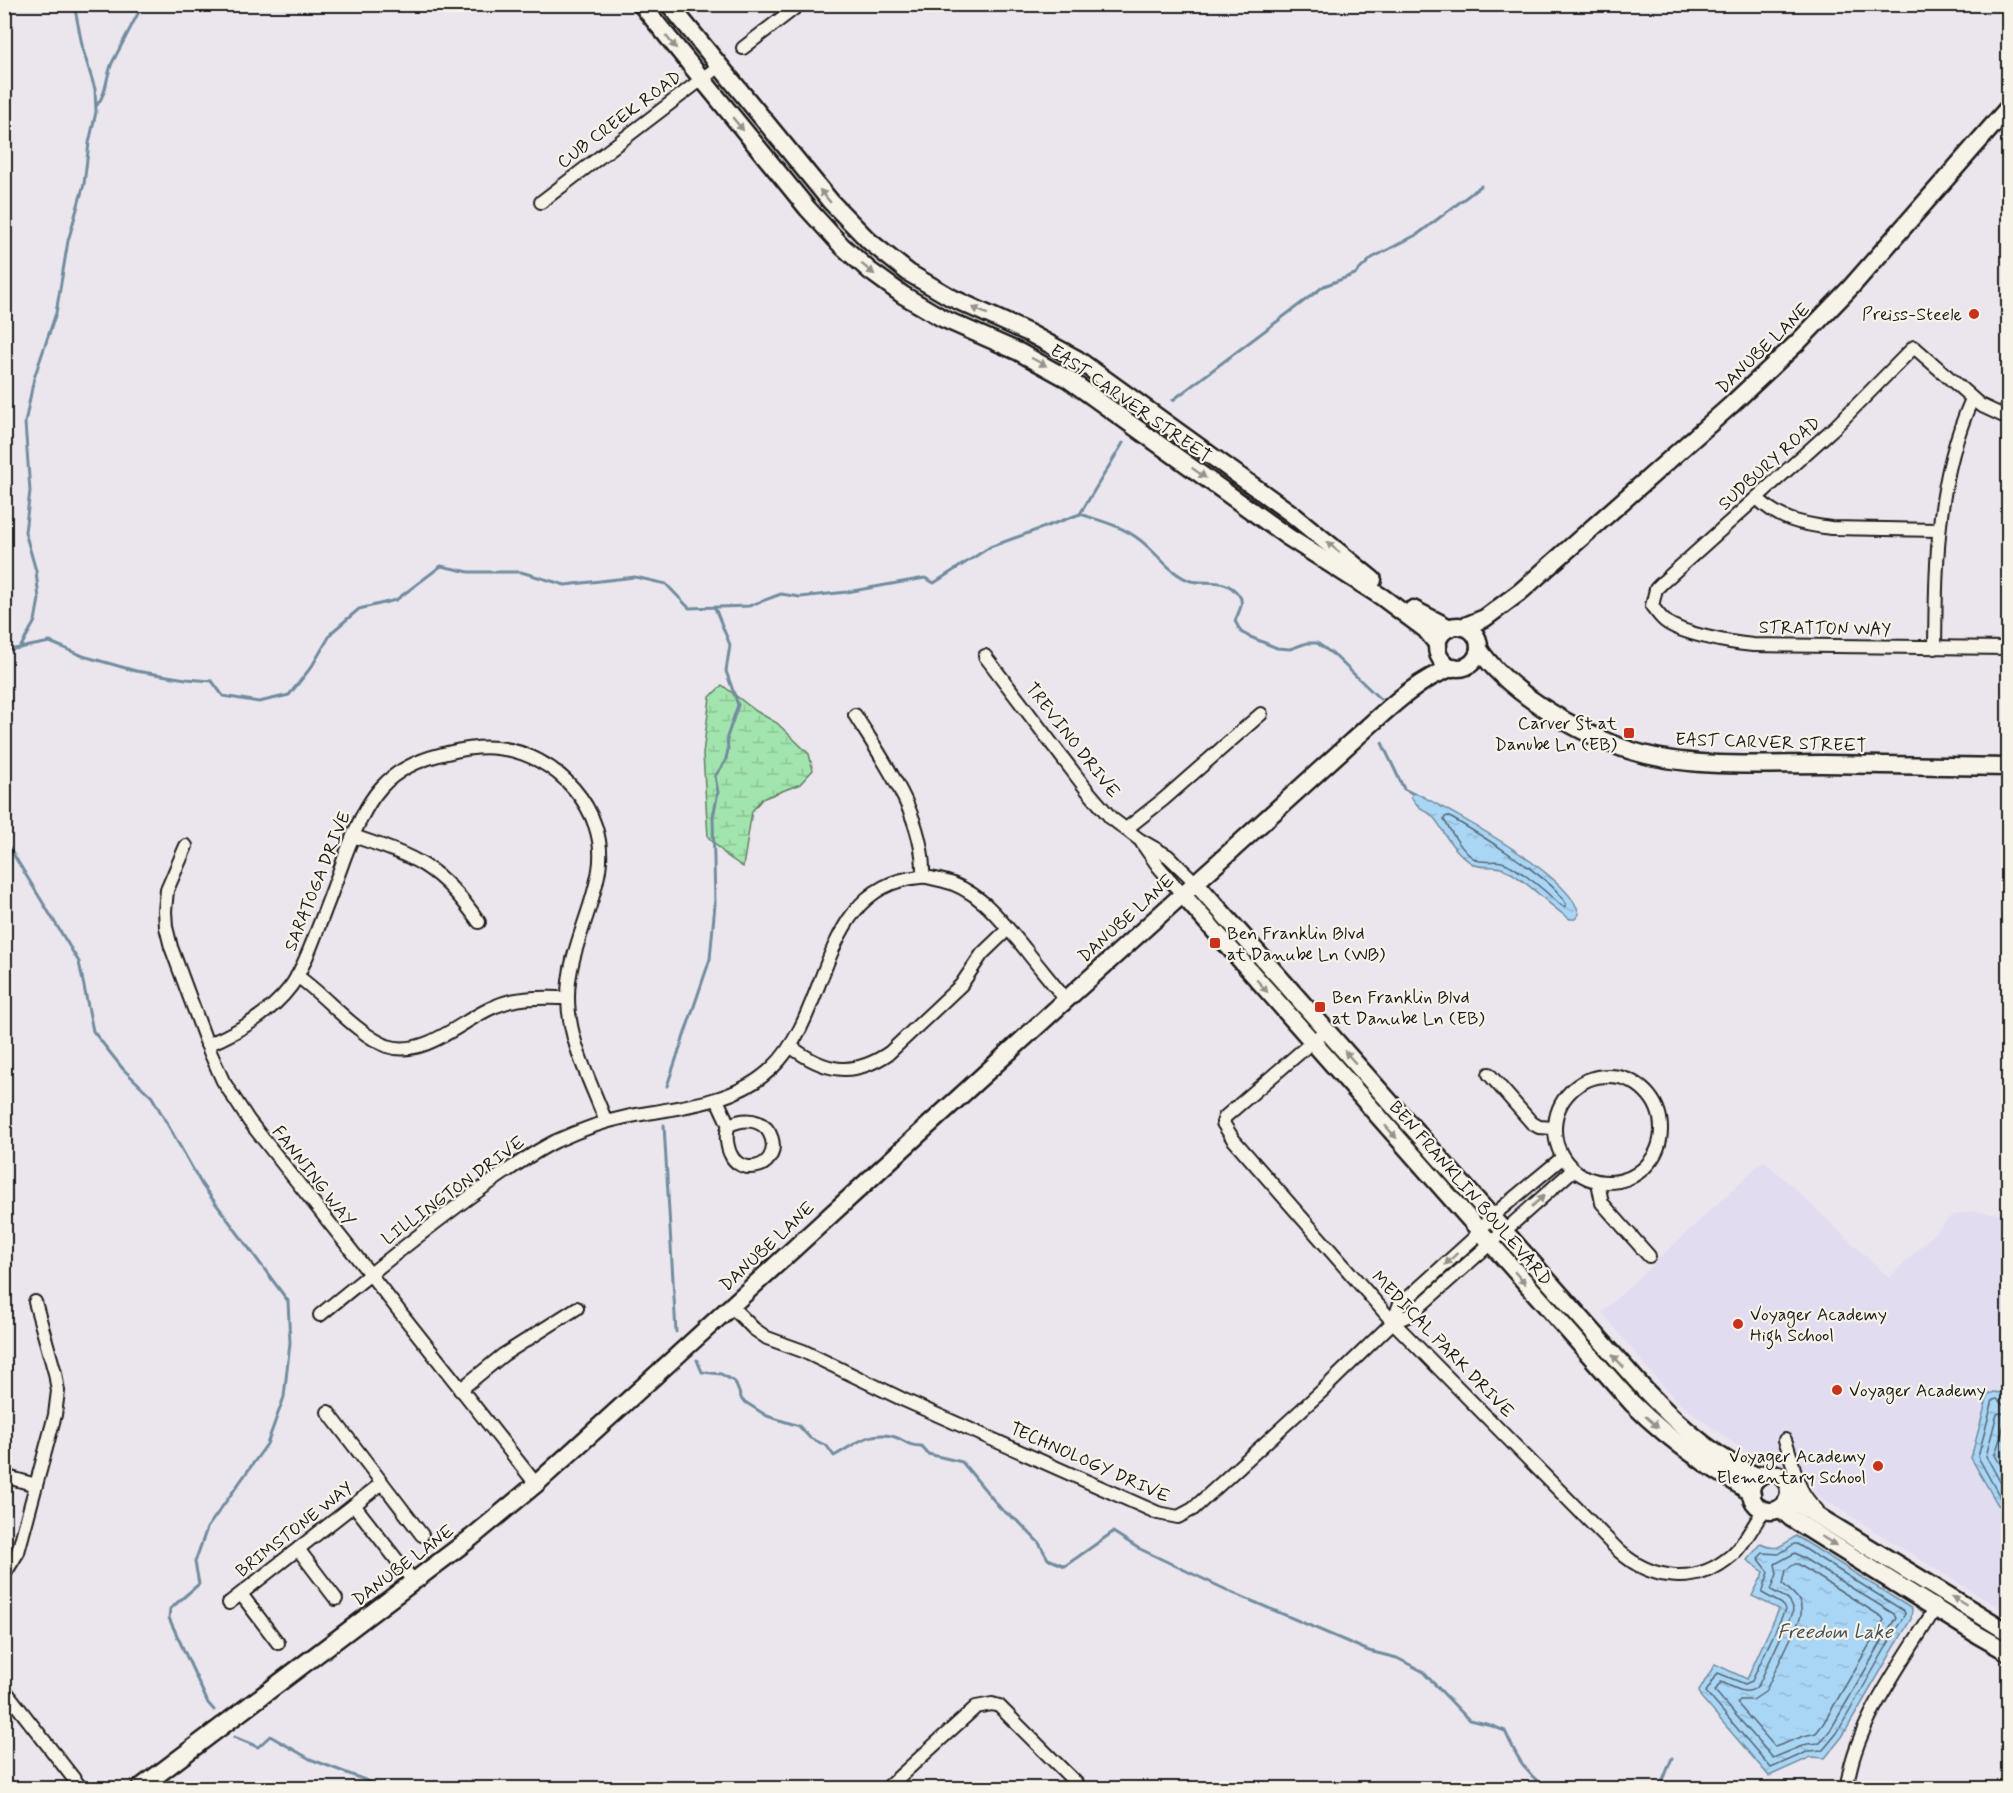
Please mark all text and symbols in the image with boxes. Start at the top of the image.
one-way arrow [665,34,678,50]
street label: CUB CREEK ROAD [553,65,687,174]
one-way arrow [732,116,745,132]
one-way arrow [819,188,832,204]
one-way arrow [860,263,876,276]
street label: DANUBE LANE [1712,298,1816,400]
place label: Preiss-Steele [1862,303,1962,327]
one-way arrow [971,306,989,316]
marker: Preiss-Steele [1967,307,1981,321]
street label: EAST CARVER STREET [1045,339,1216,469]
one-way arrow [1031,357,1048,367]
street label: SUDBURY ROAD [1713,411,1826,516]
one-way arrow [1190,467,1206,479]
one-way arrow [1326,541,1341,554]
street label: STRATTON WAY [1759,616,1891,642]
street label: TREVINO DRIVE [1019,678,1125,804]
place label: Carver St at Danube Ln (EB) [1495,712,1618,757]
marker: Carver St at Danube Ln (EB) [1622,726,1636,740]
street label: EAST CARVER STREET [1675,728,1867,758]
street label: SARATOGA DRIVE [279,808,357,955]
street label: DANUBE LANE [1073,869,1180,968]
place label: Ben Franklin Blvd at Danube Ln (WB) [1227,922,1386,967]
marker: Ben Franklin Blvd at Danube Ln (WB) [1208,936,1222,950]
one-way arrow [1255,978,1269,993]
place label: Ben Franklin Blvd at Danube Ln (EB) [1332,986,1485,1031]
marker: Ben Franklin Blvd at Danube Ln (EB) [1313,1000,1327,1014]
one-way arrow [1344,1050,1357,1065]
street label: BEN FRANKLIN BOULEVARD [1383,1096,1557,1291]
street label: FANNING WAY [266,1121,361,1233]
one-way arrow [1384,1124,1397,1139]
street label: LILLINGTON DRIVE [377,1131,530,1251]
one-way arrow [1531,1194,1546,1208]
street label: DANUBE LANE [715,1196,821,1297]
one-way arrow [1444,1252,1458,1266]
street label: MEDICAL PARK DRIVE [1366,1266,1519,1424]
one-way arrow [1513,1270,1526,1285]
place label: Voyager Academy High School [1750,1303,1887,1350]
marker: Voyager Academy High School [1731,1317,1745,1331]
one-way arrow [1611,1354,1625,1368]
place label: Voyager Academy [1849,1379,1986,1404]
marker: Voyager Academy [1830,1383,1844,1397]
one-way arrow [1644,1415,1659,1428]
street label: TECHNOLOGY DRIVE [1006,1417,1174,1509]
place label: Voyager Academy Elementary School [1716,1445,1866,1490]
marker: Voyager Academy Elementary School [1871,1459,1885,1473]
street label: BRIMSTONE WAY [231,1476,358,1583]
street label: DANUBE LANE [348,1519,460,1612]
one-way arrow [1820,1535,1837,1546]
one-way arrow [1950,1596,1967,1607]
water label: Freedom Lake [1777,1619,1894,1646]

